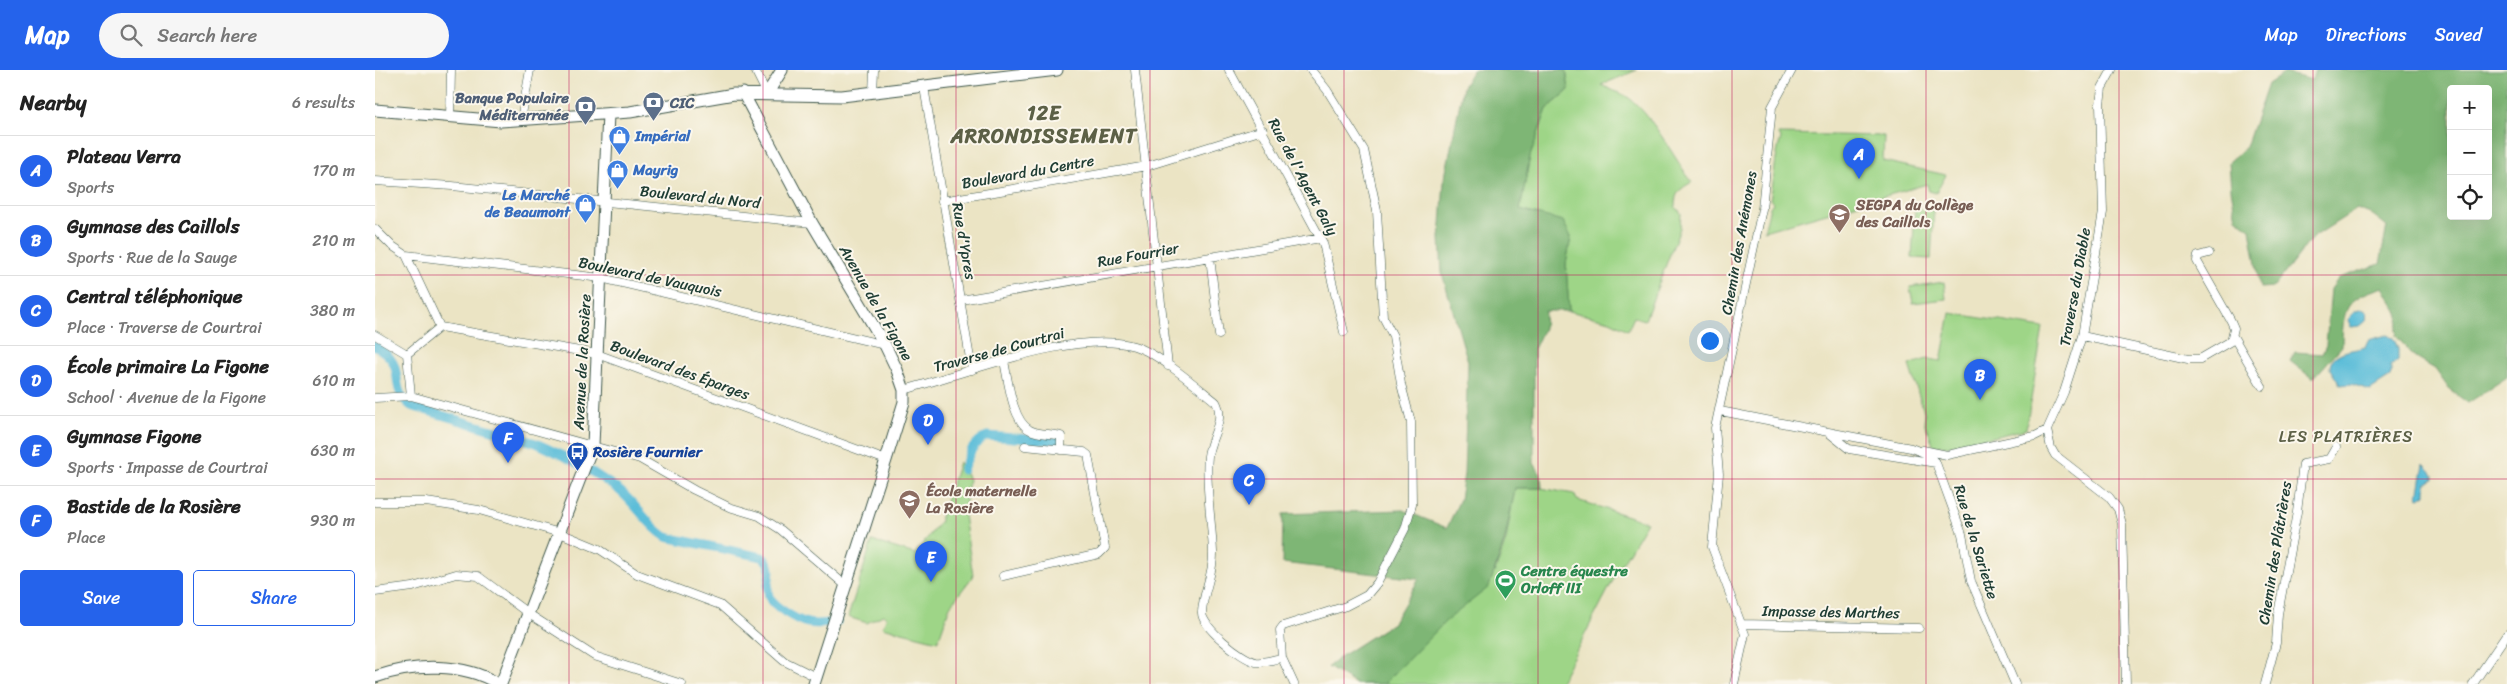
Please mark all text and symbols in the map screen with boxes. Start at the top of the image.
search box [99,13,449,58]
text: Map [25,14,69,56]
text: Search here [157,19,257,52]
text: Map [2265,19,2298,51]
text: Directions [2326,19,2407,51]
text: Saved [2435,19,2482,51]
icon: search [117,21,145,49]
text: Nearby [20,84,86,122]
place label: Banque Populaire Méditerranée [455,85,569,128]
map controls [2447,85,2492,220]
button: + [2447,85,2492,130]
text: 6 results [292,88,355,117]
place label: CIC [669,90,695,116]
bank icon: CIC [642,91,666,122]
bank icon: Banque Populaire Méditerranée [573,95,597,126]
district label: 12E ARRONDISSEMENT [950,96,1138,154]
street label: Rue de l'Agent Galy [1261,113,1345,241]
place label: Impérial [634,123,691,149]
shop icon: Impérial [607,124,631,155]
button: − [2447,130,2492,175]
pin: A [1843,138,1875,179]
text: Plateau Verra [67,140,181,173]
street label: Boulevard du Centre [960,148,1097,196]
text: A [31,156,41,185]
text: 170 m [312,156,355,185]
place label: Mayrig [632,157,679,183]
shop icon: Mayrig [605,158,629,189]
street label: Chemin des Anémones [1714,168,1765,317]
text: Sports [67,173,114,202]
button: locate [2447,175,2492,220]
street label: Boulevard du Nord [639,178,763,216]
place label: Le Marché de Beaumont [484,182,571,225]
shop icon: Le Marché de Beaumont [574,192,598,223]
place label: SEGPA du Collège des Caillols [1855,192,1974,235]
street label: Rue d'Ypres [944,200,984,282]
school or university icon: SEGPA du Collège des Caillols [1828,202,1852,233]
text: Gymnase des Caillols [67,210,240,243]
street label: Traverse du Diable [2052,225,2098,348]
text: B [31,226,41,255]
text: 210 m [312,226,355,255]
street label: Rue Fourrier [1095,235,1182,275]
street label: Avenue de la Figone [832,239,920,366]
text: Sports · Rue de la Sauge [67,243,237,272]
street label: Boulevard de Vauquois [576,249,724,305]
text: Central téléphonique [67,280,243,313]
street label: Avenue de la Rosière [565,293,599,432]
text: C [31,296,41,325]
text: 380 m [310,296,355,325]
text: Place · Traverse de Courtrai [67,313,262,342]
street label: Traverse de Courtrai [931,320,1068,380]
your location [1697,328,1723,354]
street label: Boulevard des Éparges [607,333,754,407]
text: École primaire La Figone [67,350,269,383]
pin: B [1964,359,1996,400]
text: D [31,366,41,395]
text: 610 m [312,366,355,395]
text: School · Avenue de la Figone [67,383,266,412]
pin: D [912,404,944,445]
text: Gymnase Figone [67,420,202,453]
pin: F [492,422,524,463]
district label: LES PLATRIÈRES [2279,422,2413,451]
text: E [32,436,40,465]
text: 630 m [311,436,355,465]
place label: Rosière Fournier [592,439,704,465]
bus stop icon: Rosière Fournier [565,440,589,471]
text: Sports · Impasse de Courtrai [67,453,268,482]
pin: C [1233,464,1265,505]
place label: École maternelle La Rosière [926,478,1037,521]
street label: Chemin des Plâtrières [2251,479,2299,627]
street label: Rue de la Sariette [1946,482,2006,603]
school or university icon: École maternelle La Rosière [898,488,922,519]
text: Bastide de la Rosière [67,490,241,523]
text: F [32,506,40,535]
text: 930 m [310,506,355,535]
text: Place [67,523,106,552]
pin: E [915,541,947,582]
place label: Centre équestre Orloff III [1520,558,1628,601]
sports icon: Centre équestre Orloff III [1493,568,1517,599]
button: Save [20,570,183,626]
button: Share [193,570,355,626]
street label: Impasse des Marthes [1761,598,1900,626]

